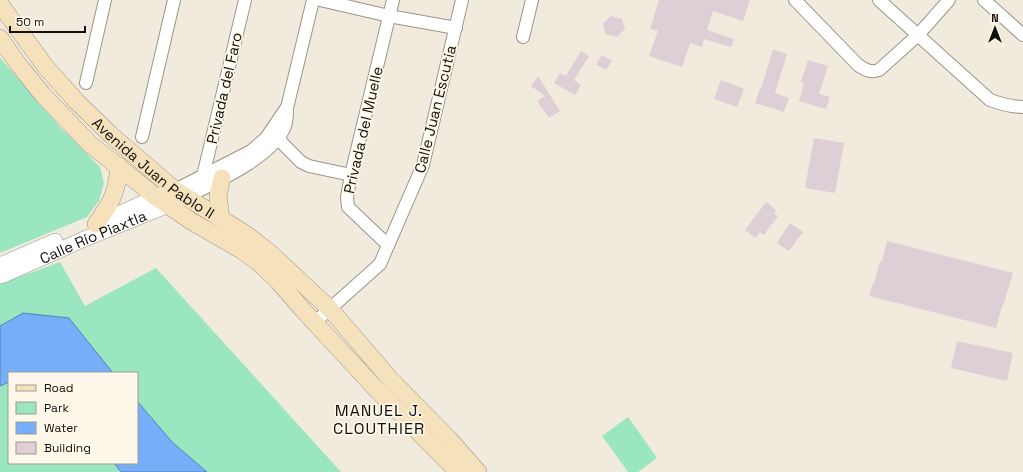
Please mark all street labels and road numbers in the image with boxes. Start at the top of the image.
street label: Privada del Faro [202,30,246,146]
street label: Calle Juan Escutia [410,43,460,175]
street label: Privada del Muelle [339,64,387,196]
street label: Avenida Juan Pablo II [89,113,218,222]
street label: Calle Río Piaxtla [36,205,149,267]

